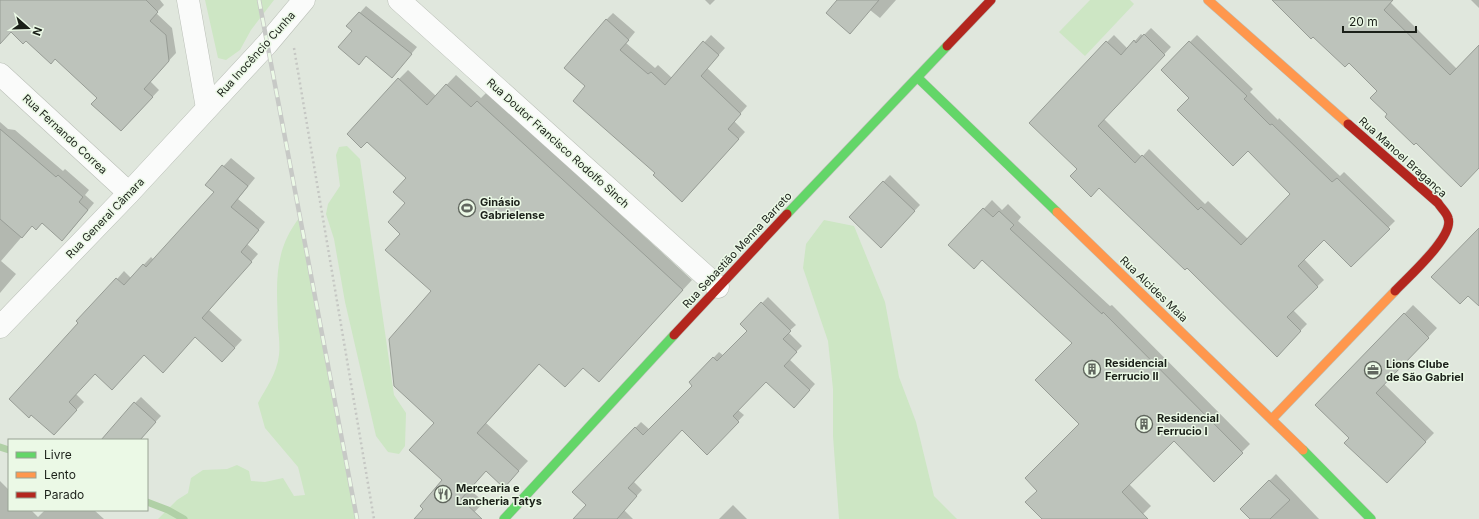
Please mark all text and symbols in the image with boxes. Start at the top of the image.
north arrow [8,8,48,48]
street label: Rua Inocêncio Cunha [214,8,298,100]
scale bar [1343,8,1416,34]
text: 20 m [1349,14,1378,29]
text: N [29,25,45,38]
street label: Rua Doutor Francisco Rodolfo Sinch [484,75,632,211]
street label: Rua Fernando Correa [20,91,110,177]
street label: Rua Manoel Bragança [1356,114,1450,200]
street label: Rua General Câmara [63,175,147,261]
street label: Rua Sebastião Menna Barreto [679,189,795,311]
place label: Ginásio Gabrielense [480,195,545,222]
sports icon: Ginásio Gabrielense [457,198,477,218]
street label: Rua Alcides Maia [1117,253,1191,325]
place label: Residencial Ferrucio II [1105,356,1167,383]
place label: Lions Clube de São Gabriel [1386,357,1464,384]
building icon: Residencial Ferrucio II [1082,359,1102,379]
office icon: Lions Clube de São Gabriel [1363,360,1383,380]
place label: Residencial Ferrucio I [1157,411,1219,438]
building icon: Residencial Ferrucio I [1134,414,1154,434]
legend [8,439,148,511]
text: Livre [44,447,72,462]
text: Lento [44,467,76,482]
place label: Mercearia e Lancheria Tatys [456,481,542,508]
restaurant icon: Mercearia e Lancheria Tatys [433,484,453,504]
text: Parado [44,487,84,502]

